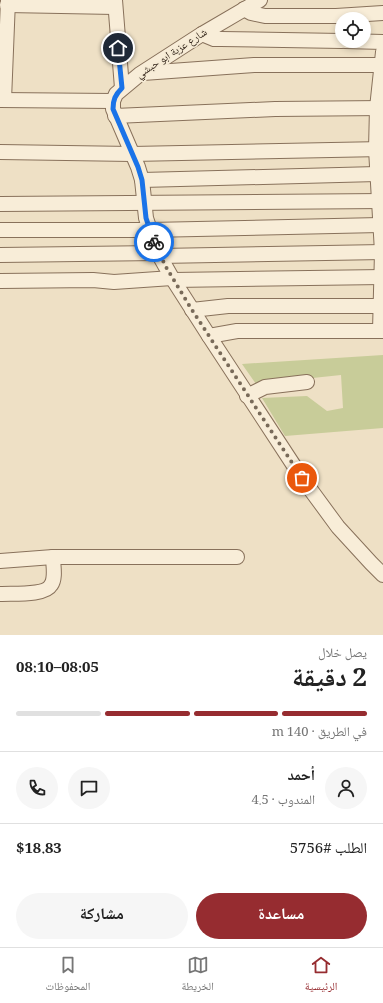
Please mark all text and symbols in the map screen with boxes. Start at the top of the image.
map controls [335,12,371,48]
button: locate [335,12,371,48]
street label: شارع عزبة ابو حبشي [132,24,212,84]
pin [101,31,135,65]
icon: home [107,37,129,59]
courier [134,222,174,262]
icon: bike [143,231,165,253]
pin [285,461,319,495]
icon: bag [291,467,313,489]
text: يصل خلال [318,643,367,665]
text: 08:05–08:10 [16,656,99,682]
text: 2 دقيقة [292,658,367,702]
text: في الطريق · 140 m [272,722,367,744]
text: أحمد [288,764,315,790]
button: phone [16,767,58,809]
button: chat [68,767,110,809]
button: person [325,767,367,809]
text: المندوب · 4.5 [251,790,315,812]
text: $18.83 [16,837,62,863]
text: الطلب #5756 [290,837,367,863]
button: مشاركة [16,893,188,939]
button: مساعدة [196,893,367,939]
tab: المحفوظات [46,954,90,997]
tab: الخريطة [181,954,214,997]
tab: الرئيسية [305,954,337,997]

